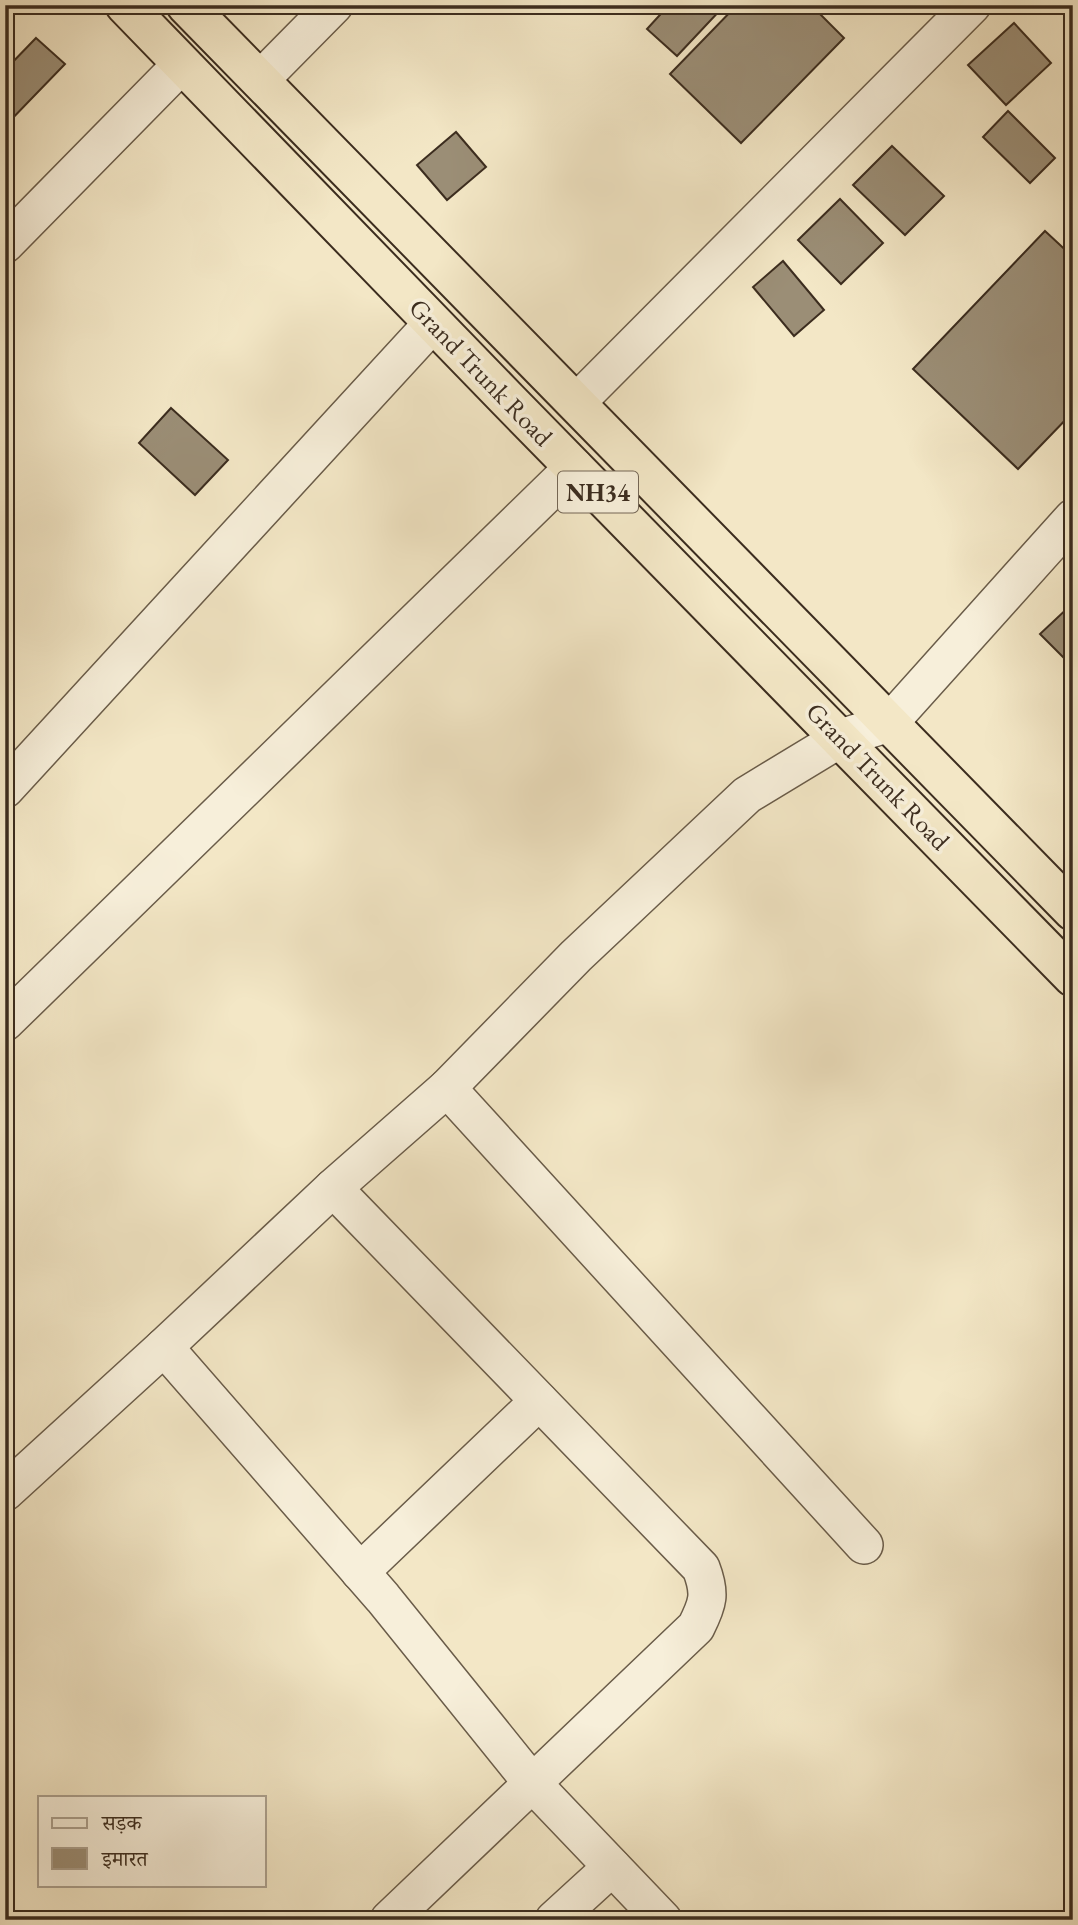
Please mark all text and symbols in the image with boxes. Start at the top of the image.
street label: Grand Trunk Road [402,291,561,454]
road number: NH34 [558,472,638,512]
street label: Grand Trunk Road [799,695,958,858]
legend [38,1796,266,1886]
text: सड़क [101,1809,142,1836]
text: इमारत [101,1845,149,1872]

